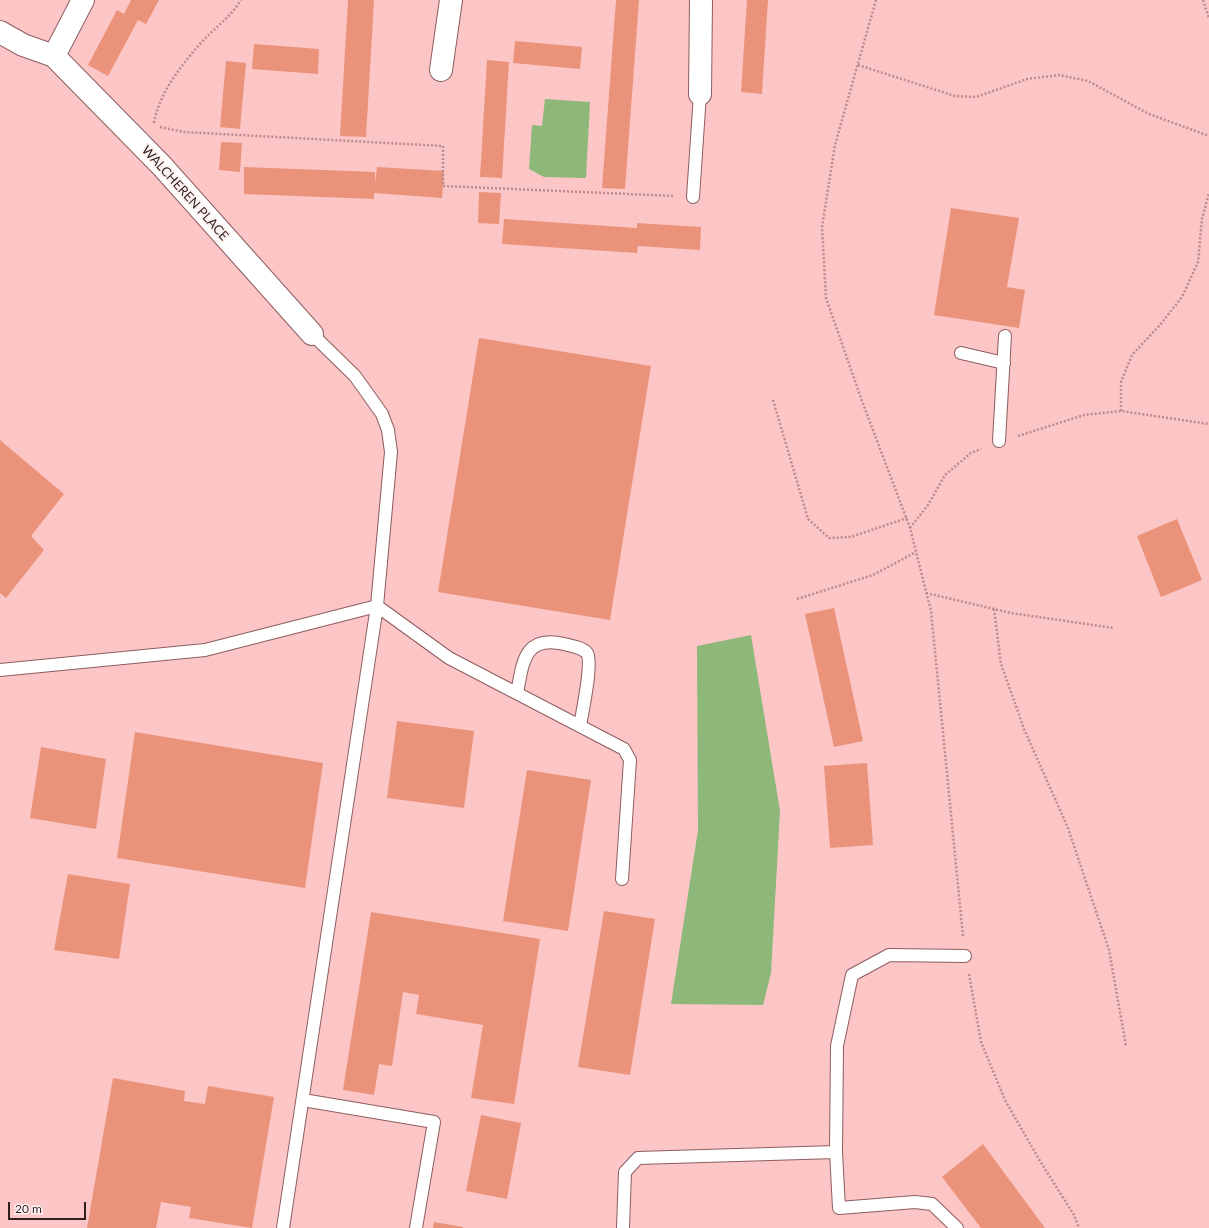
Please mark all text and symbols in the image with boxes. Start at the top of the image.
street label: WALCHEREN PLACE [138,142,232,244]
scale bar [10,1194,88,1220]
text: 20 m [15,1201,42,1216]

